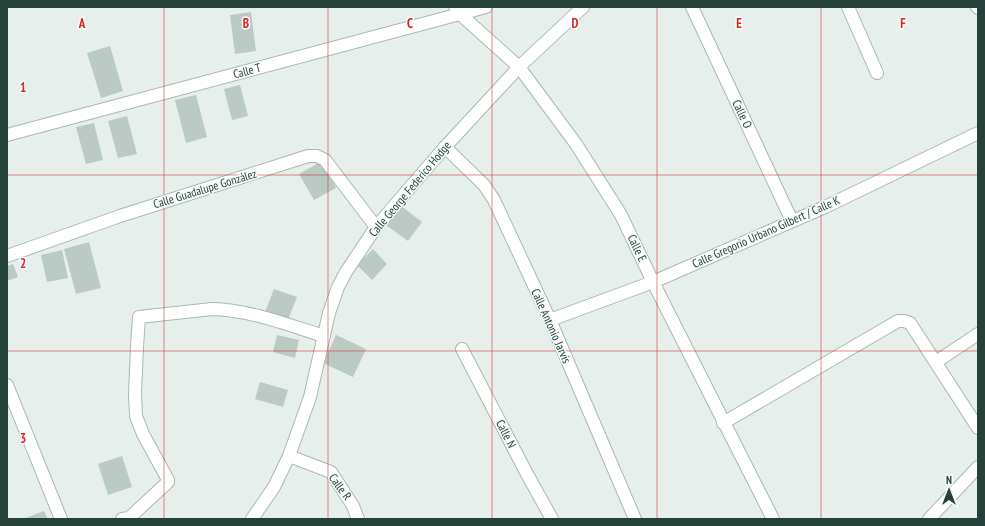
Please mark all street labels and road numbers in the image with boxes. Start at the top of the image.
street label: Calle T [231,59,263,81]
street label: Calle O [729,97,756,131]
street label: Calle George Federico Hodge [365,138,454,239]
street label: Calle Guadalupe González [151,166,258,211]
street label: Calle Gregorio Urbano Gilbert / Calle K [690,192,842,271]
street label: Calle E [624,232,650,264]
street label: Calle Antonio Jarvis [528,286,575,365]
street label: Calle N [493,417,520,450]
street label: Calle R [326,471,355,503]

